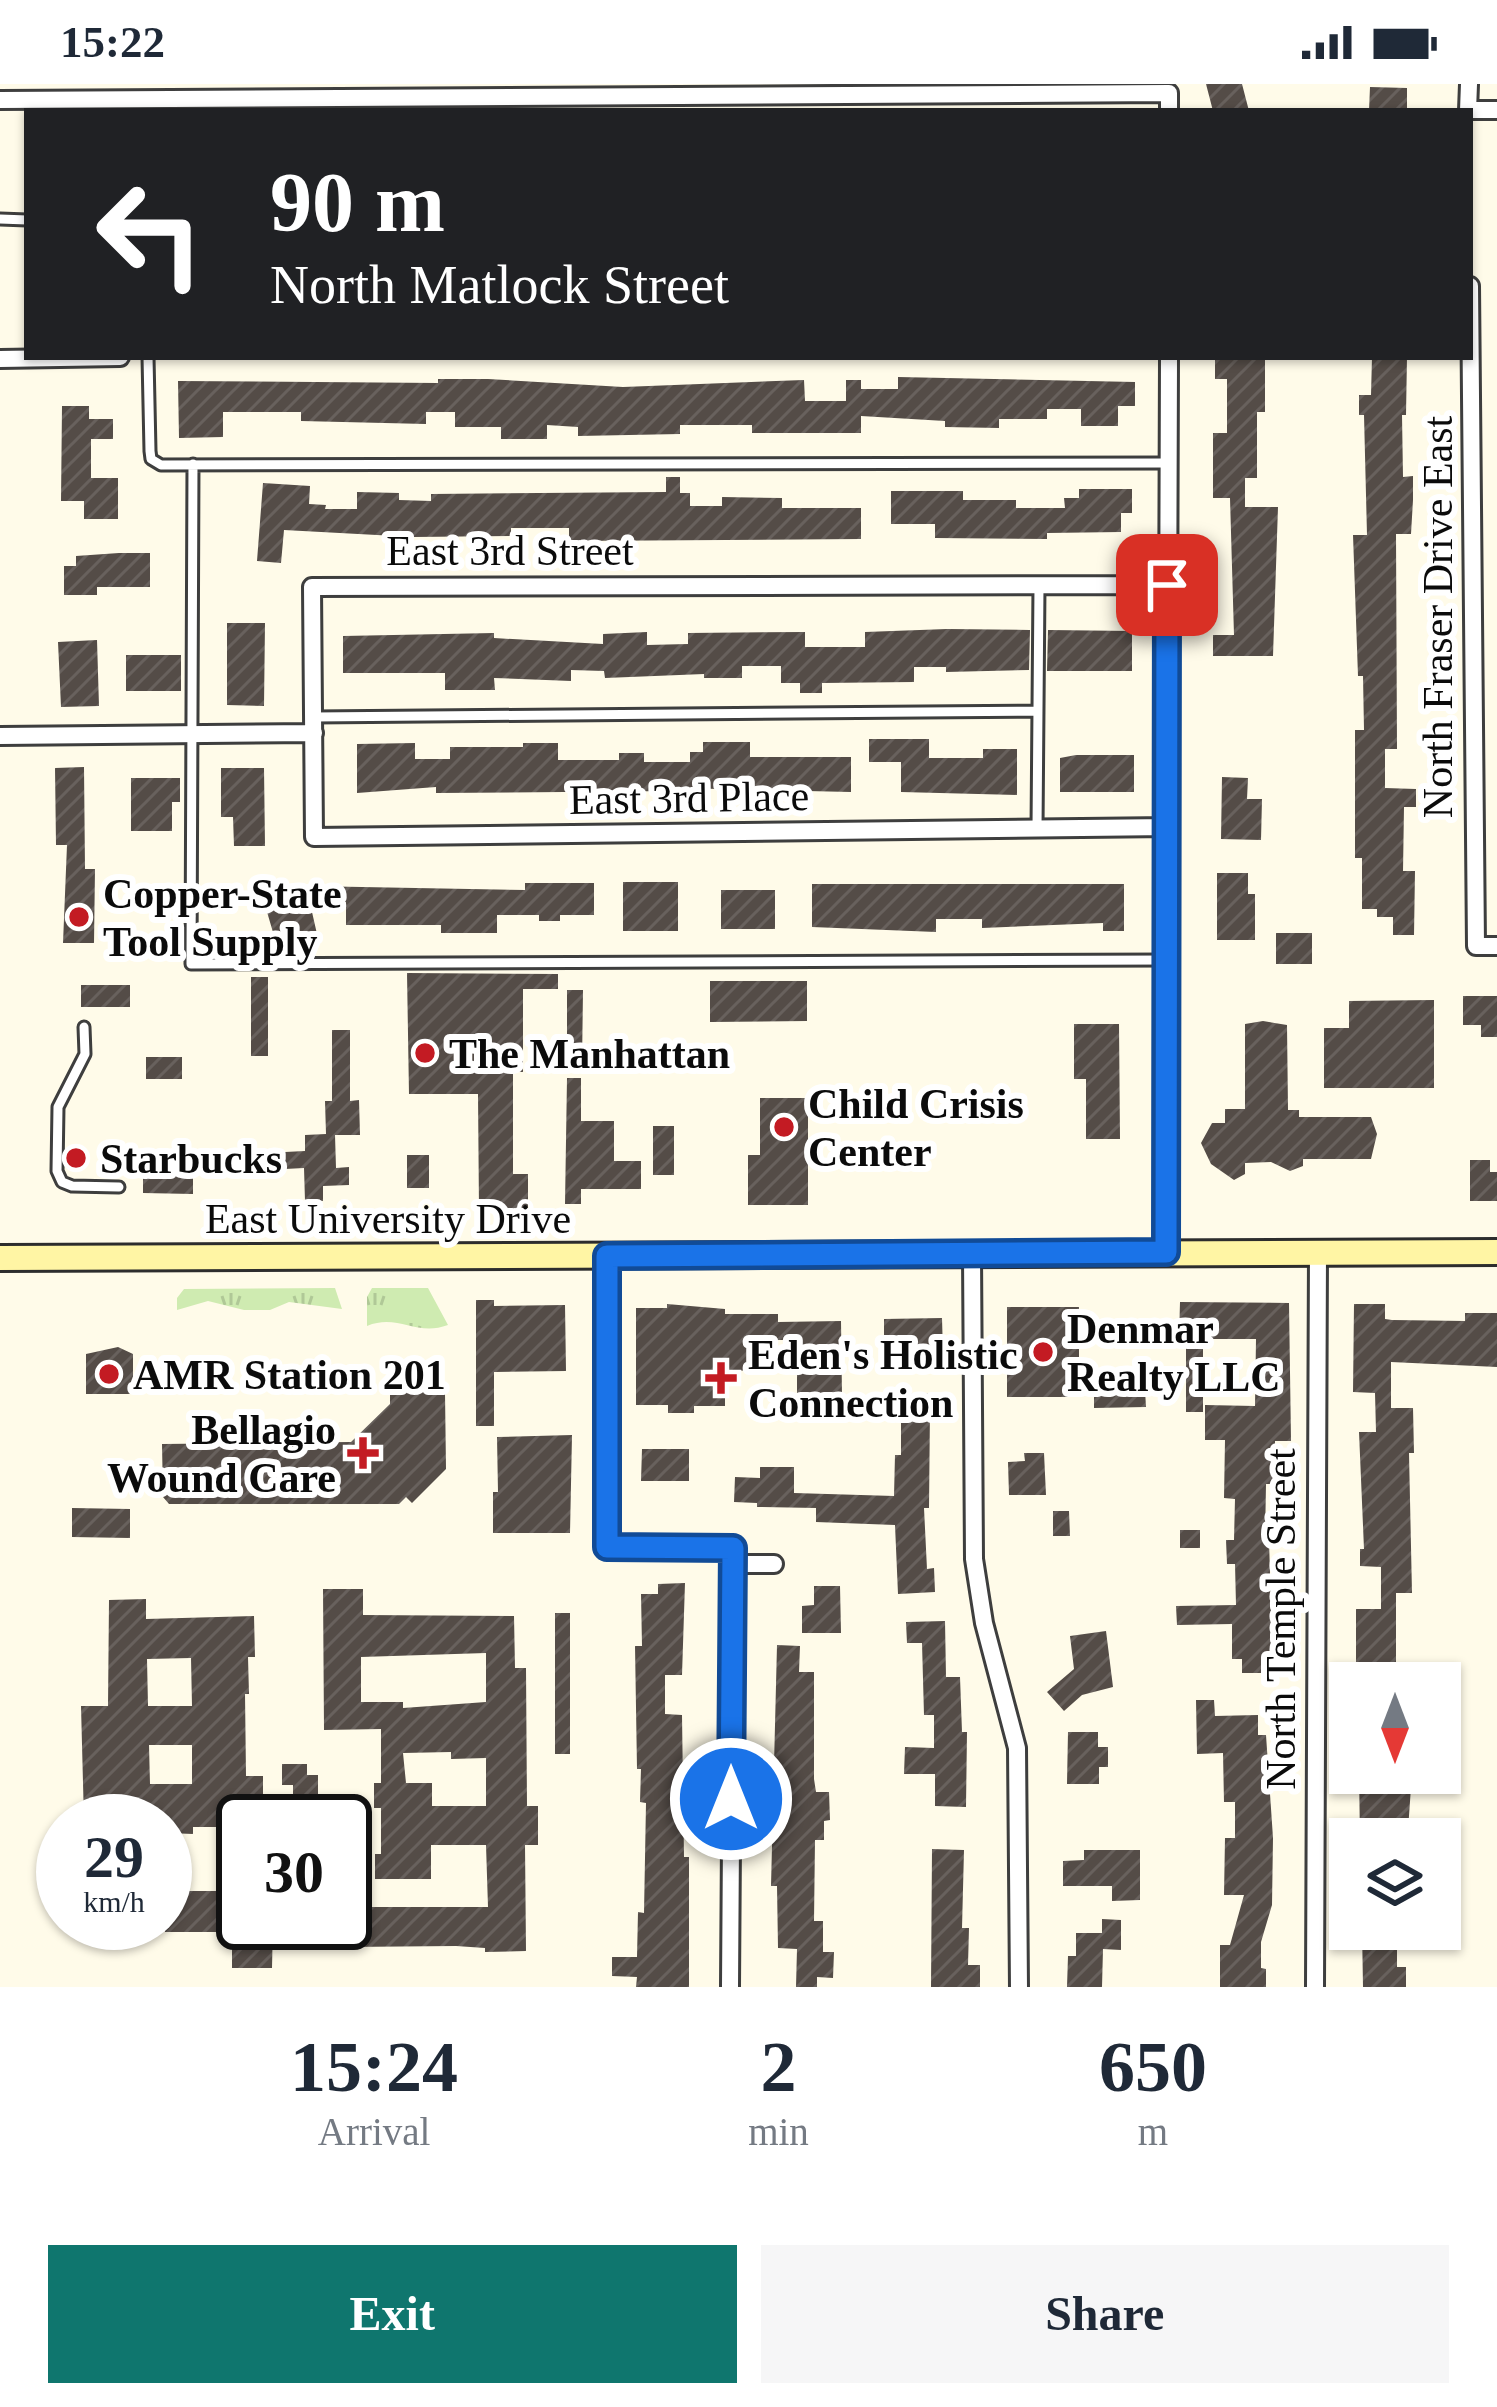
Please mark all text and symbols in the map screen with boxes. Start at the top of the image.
text: 15:22 [60,17,165,67]
icon: left [72,156,228,312]
text: 90 m [270,156,445,249]
text: North Matlock Street [270,255,729,315]
street label: North Fraser Drive East [1415,415,1461,818]
street label: East 3rd Street [386,528,634,574]
pin [1116,534,1218,636]
icon: arrive [1134,552,1200,618]
street label: East 3rd Place [569,773,810,823]
place label: Copper-State Tool Supply [103,871,342,965]
marker: Copper-State Tool Supply [66,904,92,930]
place label: The Manhattan [449,1031,730,1077]
marker: The Manhattan [412,1040,438,1066]
place label: Child Crisis Center [808,1081,1024,1175]
marker: Child Crisis Center [771,1114,797,1140]
place label: Starbucks [100,1136,282,1182]
marker: Starbucks [63,1145,89,1171]
street label: East University Drive [205,1196,571,1242]
place label: Denmar Realty LLC [1067,1306,1281,1400]
place label: Eden's Holistic Connection [748,1332,1018,1426]
marker: Denmar Realty LLC [1030,1339,1056,1365]
place label: AMR Station 201 [133,1352,446,1398]
marker: AMR Station 201 [96,1361,122,1387]
marker: Eden's Holistic Connection [705,1362,737,1394]
place label: Bellagio Wound Care [107,1407,336,1501]
marker: Bellagio Wound Care [347,1437,379,1469]
street label: North Temple Street [1258,1448,1304,1790]
north arrow [1329,1662,1461,1794]
map controls [1329,1662,1461,1950]
position arrow [668,1736,794,1862]
speed limit sign: 30 [216,1794,372,1950]
button: layers [1329,1818,1461,1950]
text: 29 [84,1824,144,1890]
text: km/h [83,1885,145,1918]
text: 15:24 [290,2027,458,2107]
text: 2 [760,2027,796,2107]
text: 650 [1099,2027,1207,2107]
text: Arrival [318,2110,430,2153]
text: min [748,2110,809,2153]
text: m [1138,2110,1168,2153]
button: Exit [48,2245,737,2383]
button: Share [761,2245,1449,2383]

